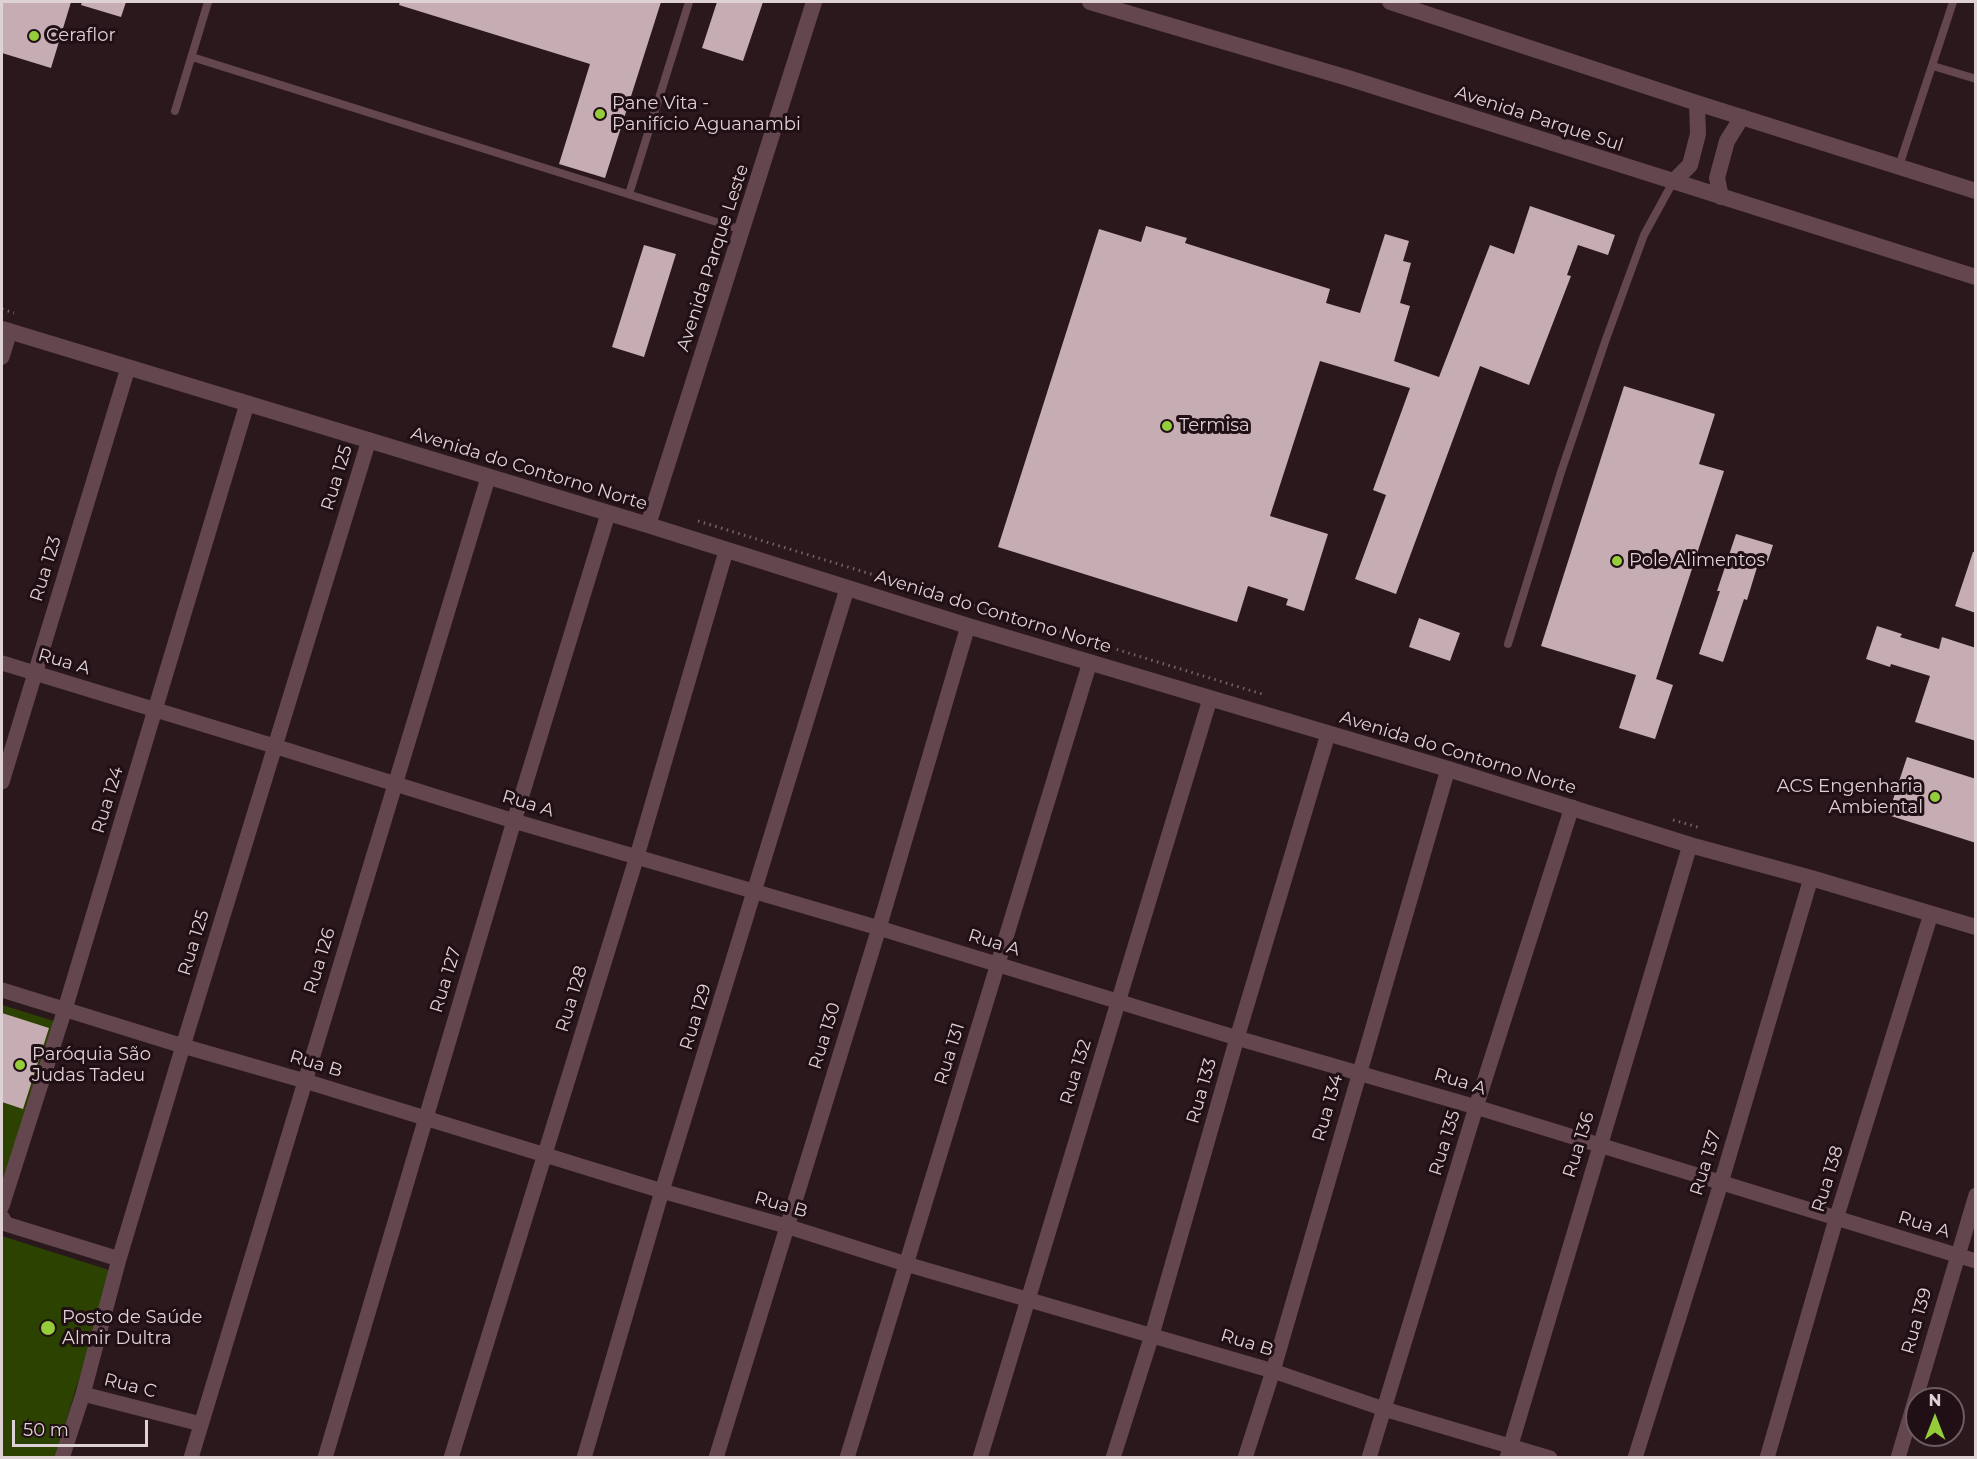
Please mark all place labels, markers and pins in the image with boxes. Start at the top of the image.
place label: Ceraflor [46,25,116,47]
marker: Ceraflor [27,29,41,43]
place label: Pane Vita - Panifício Aguanambi [612,93,801,136]
marker: Pane Vita - Panifício Aguanambi [593,107,607,121]
place label: Termisa [1179,415,1250,437]
marker: Termisa [1160,419,1174,433]
place label: Pole Alimentos [1629,550,1765,572]
marker: Pole Alimentos [1610,554,1624,568]
place label: ACS Engenharia Ambiental [1777,776,1923,818]
marker: ACS Engenharia Ambiental [1928,790,1942,804]
place label: Paróquia São Judas Tadeu [32,1044,151,1086]
marker: Paróquia São Judas Tadeu [13,1058,27,1072]
place label: Posto de Saúde Almir Dultra [62,1307,202,1350]
marker: Posto de Saúde Almir Dultra [39,1319,57,1337]

